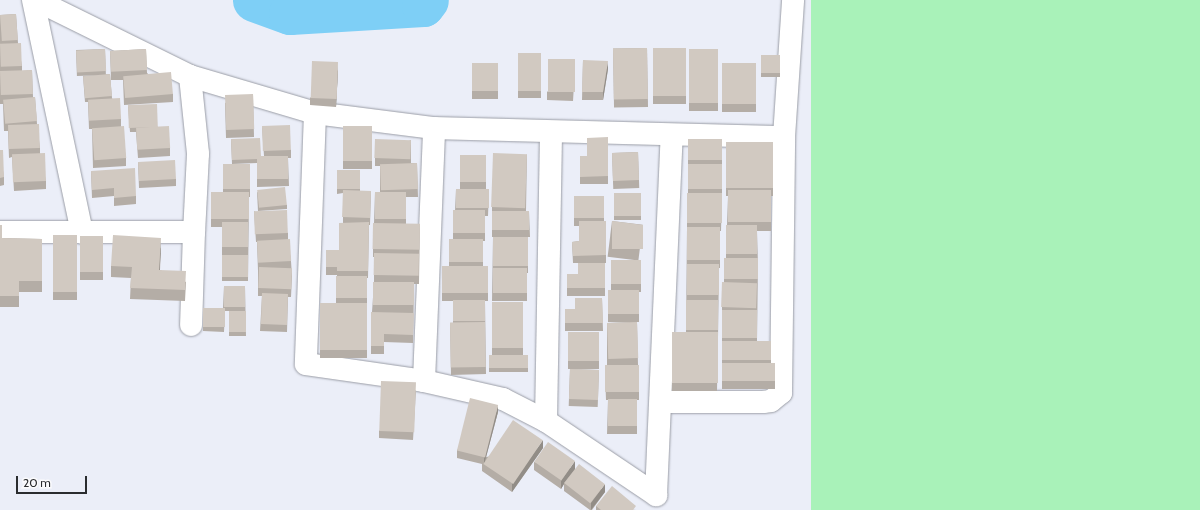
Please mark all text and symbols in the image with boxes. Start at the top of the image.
scale bar [18,468,89,494]
text: 20 m [23,475,51,490]

